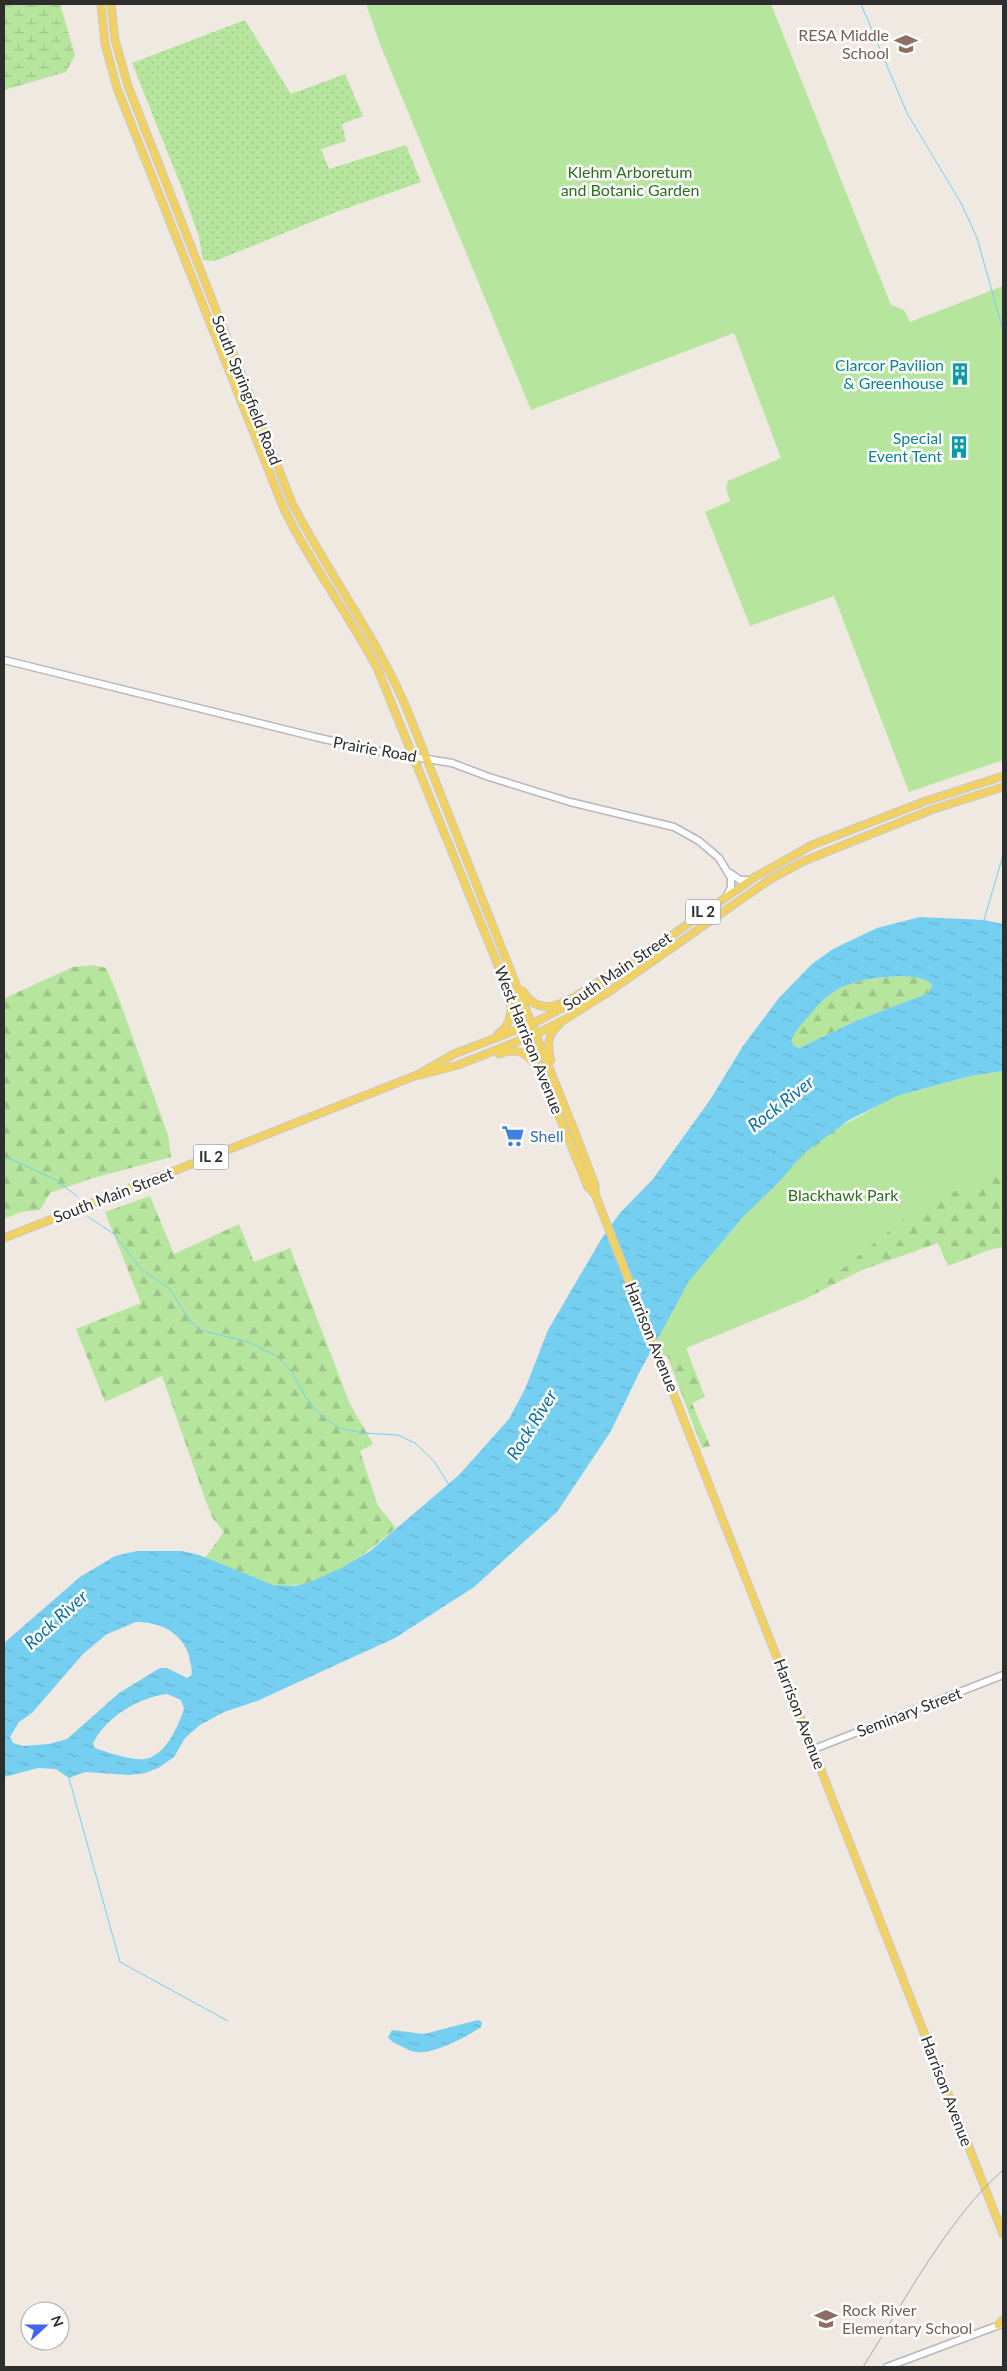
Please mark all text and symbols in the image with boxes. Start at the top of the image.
place label: RESA Middle School [798,25,889,62]
school or university icon: RESA Middle School [893,31,919,57]
park label: Klehm Arboretum and Botanic Garden [561,162,699,199]
street label: South Springfield Road [209,312,286,467]
place label: Clarcor Pavilion & Greenhouse [835,355,944,392]
building icon: Clarcor Pavilion & Greenhouse [947,361,973,387]
place label: Special Event Tent [868,428,942,465]
building icon: Special Event Tent [946,434,972,460]
street label: Prairie Road [332,732,418,765]
road number: IL 2 [686,900,720,924]
street label: South Main Street [559,927,675,1014]
street label: West Harrison Avenue [491,963,568,1117]
water label: Rock River [743,1070,819,1136]
supermarket icon: Shell [500,1123,526,1149]
place label: Shell [530,1126,563,1145]
road number: IL 2 [194,1144,228,1170]
street label: South Main Street [50,1163,176,1226]
park label: Blackhawk Park [788,1185,899,1204]
street label: Harrison Avenue [622,1279,683,1395]
water label: Rock River [501,1385,562,1463]
water label: Rock River [19,1584,92,1653]
street label: Harrison Avenue [771,1656,830,1772]
street label: Seminary Street [854,1683,964,1740]
street label: Harrison Avenue [918,2033,977,2149]
place label: Rock River Elementary School [842,2300,972,2337]
north arrow [20,2301,70,2351]
school or university icon: Rock River Elementary School [813,2306,839,2332]
text: N [48,2313,67,2329]

